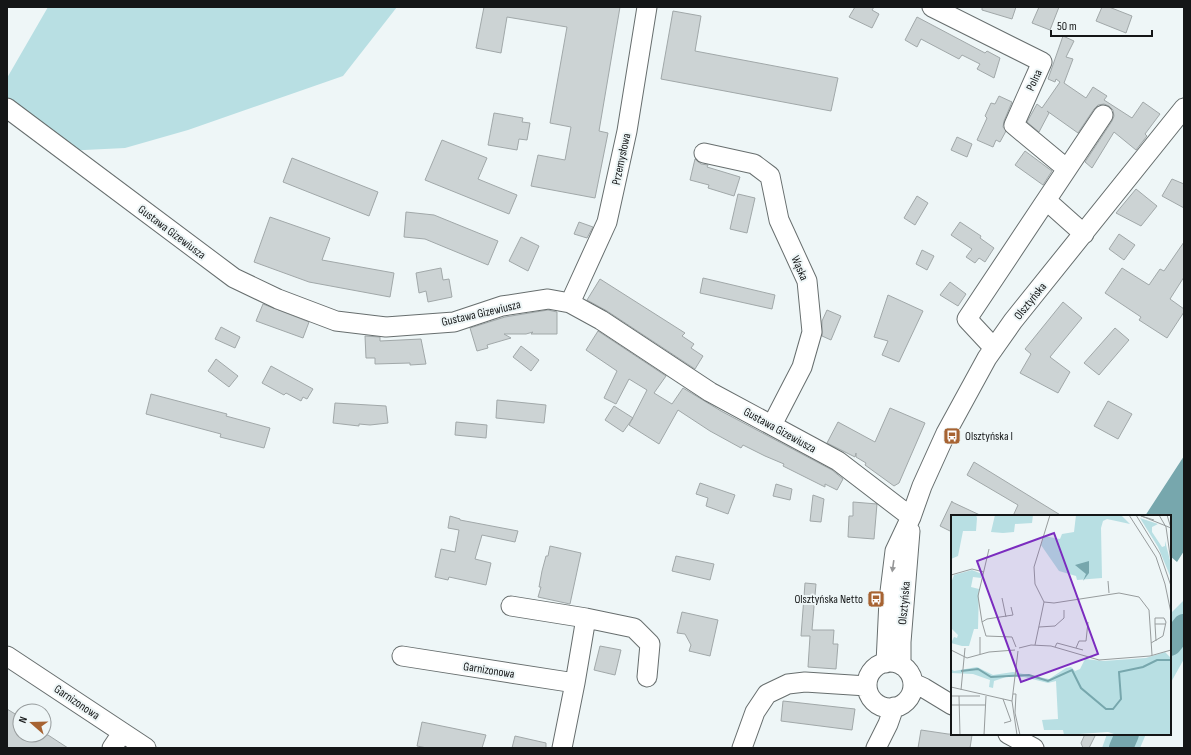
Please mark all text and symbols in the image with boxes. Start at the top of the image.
scale bar [1051,12,1152,38]
text: 50 m [1057,19,1077,34]
street label: Polna [1023,67,1046,93]
street label: Przemysłowa [609,132,634,186]
street label: Gustawa Gizewiusza [135,202,209,263]
street label: Wąska [788,253,812,283]
street label: Olsztyńska [1011,279,1050,323]
street label: Gustawa Gizewiusza [440,297,523,330]
street label: Gustawa Gizewiusza [741,404,819,457]
bus stop icon: Olsztyńska I [942,426,962,446]
place label: Olsztyńska I [965,429,1013,444]
inset map [951,515,1171,735]
one-way arrow [890,560,896,573]
street label: Olsztyńska [895,580,914,625]
bus stop icon: Olsztyńska Netto [866,589,886,609]
place label: Olsztyńska Netto [794,592,863,607]
street label: Garnizonowa [462,659,516,682]
street label: Garnizonowa [51,682,103,723]
north arrow [12,703,52,743]
text: N [16,715,30,725]

